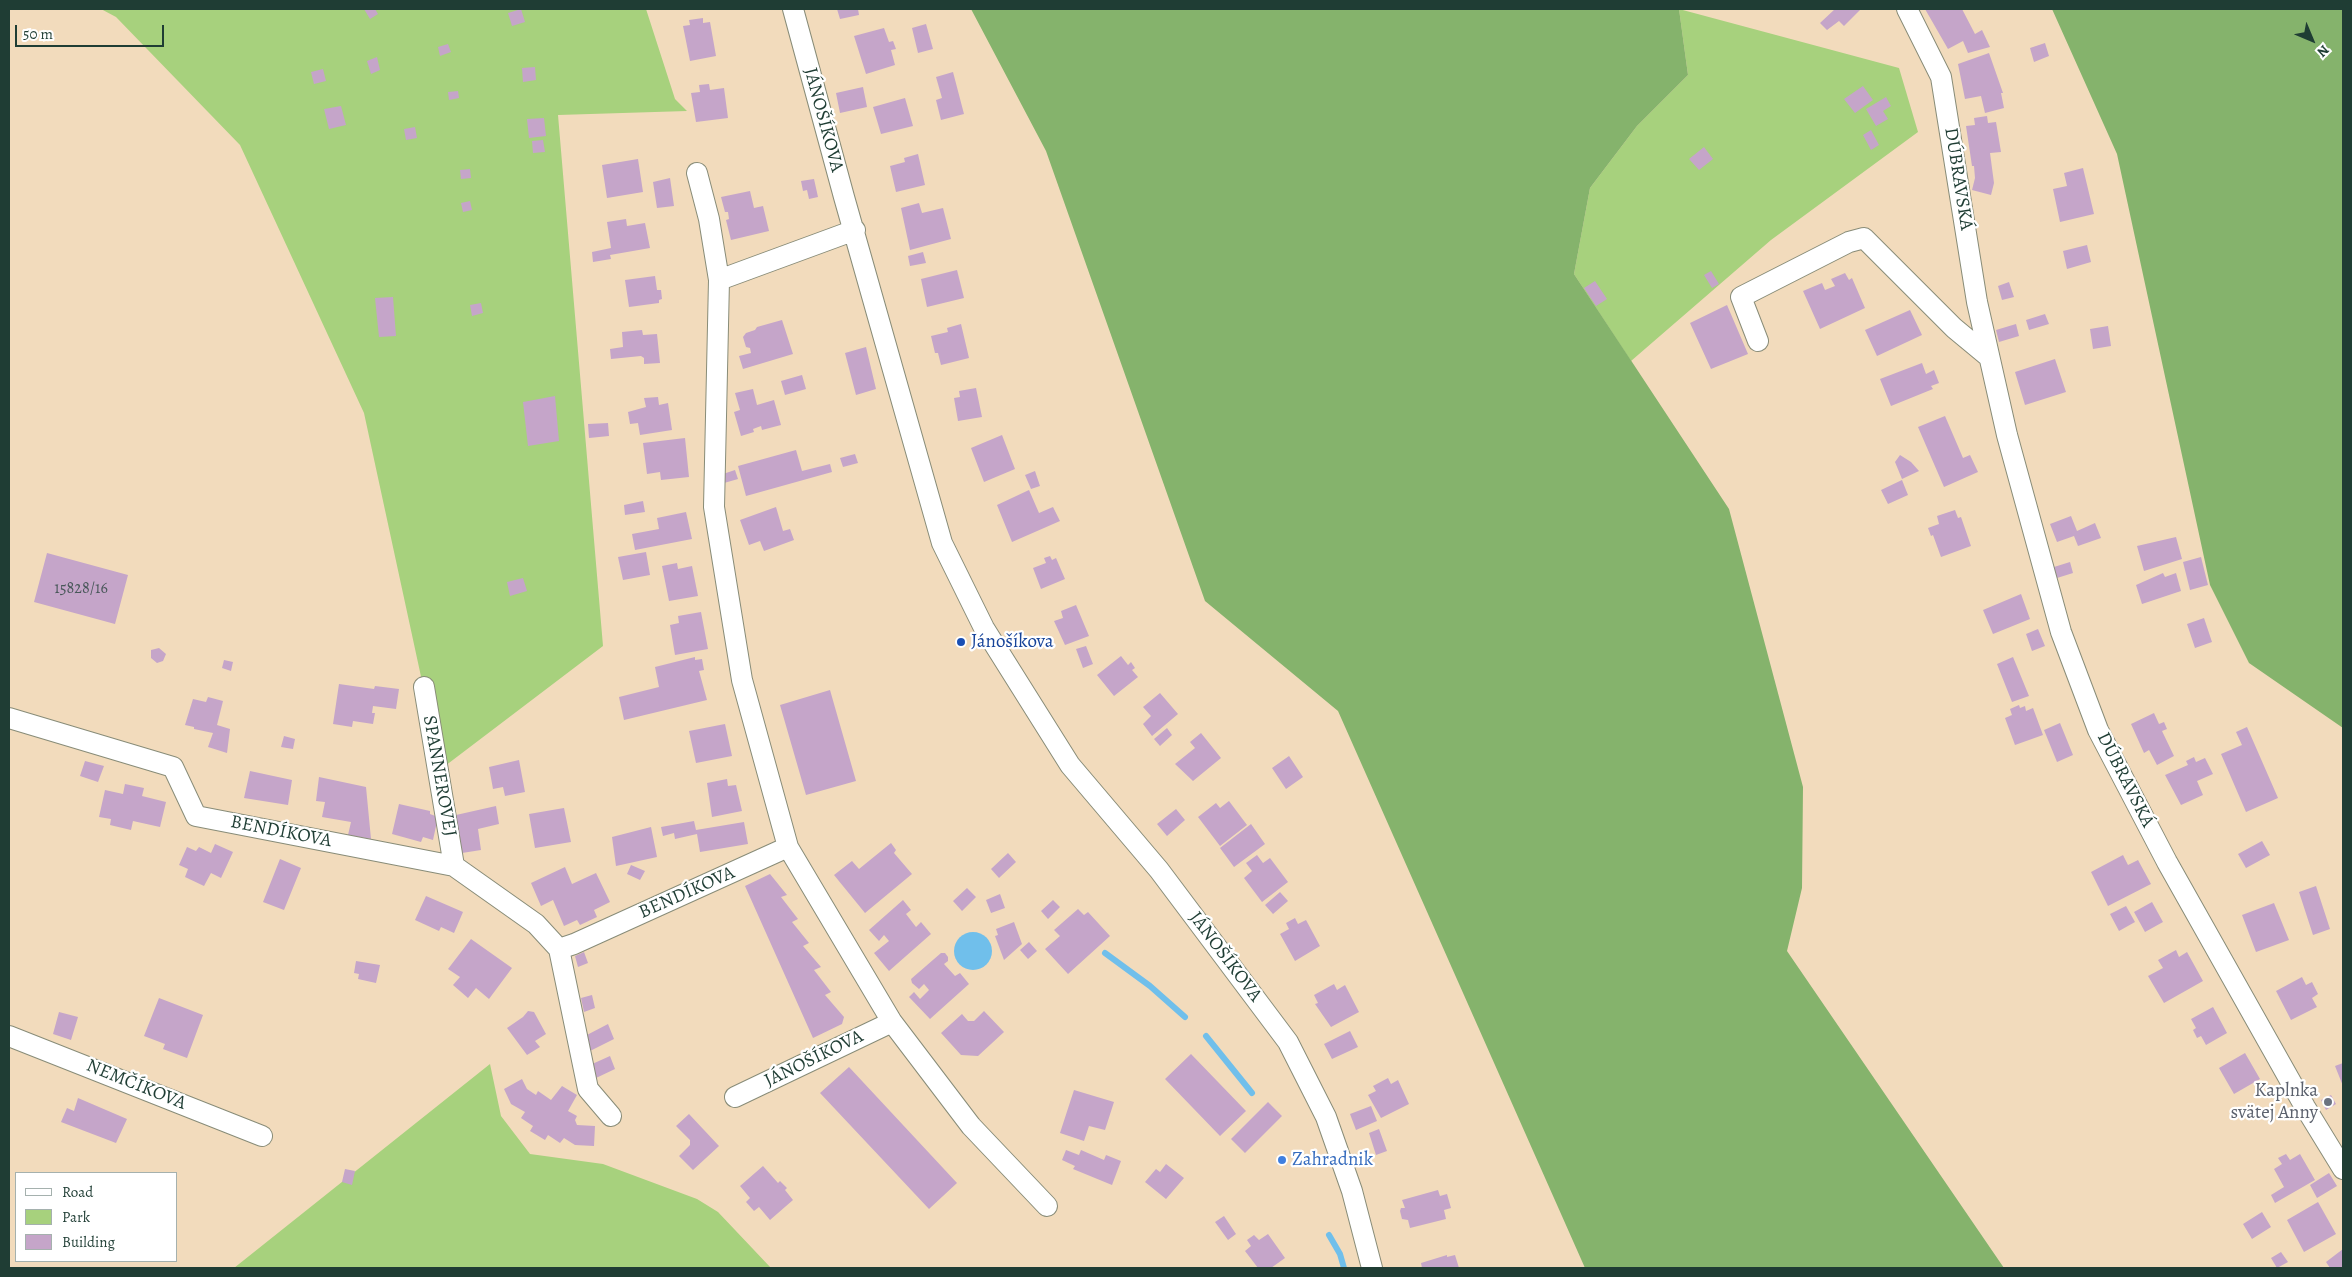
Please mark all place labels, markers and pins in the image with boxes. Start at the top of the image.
place label: Jánošíkova [971,631,1054,653]
marker: Jánošíkova [955,636,967,648]
place label: Kaplnka svätej Anny [2230,1080,2318,1124]
marker: Kaplnka svätej Anny [2322,1096,2334,1108]
place label: Zahradnik [1292,1149,1373,1171]
marker: Zahradnik [1276,1154,1288,1166]

